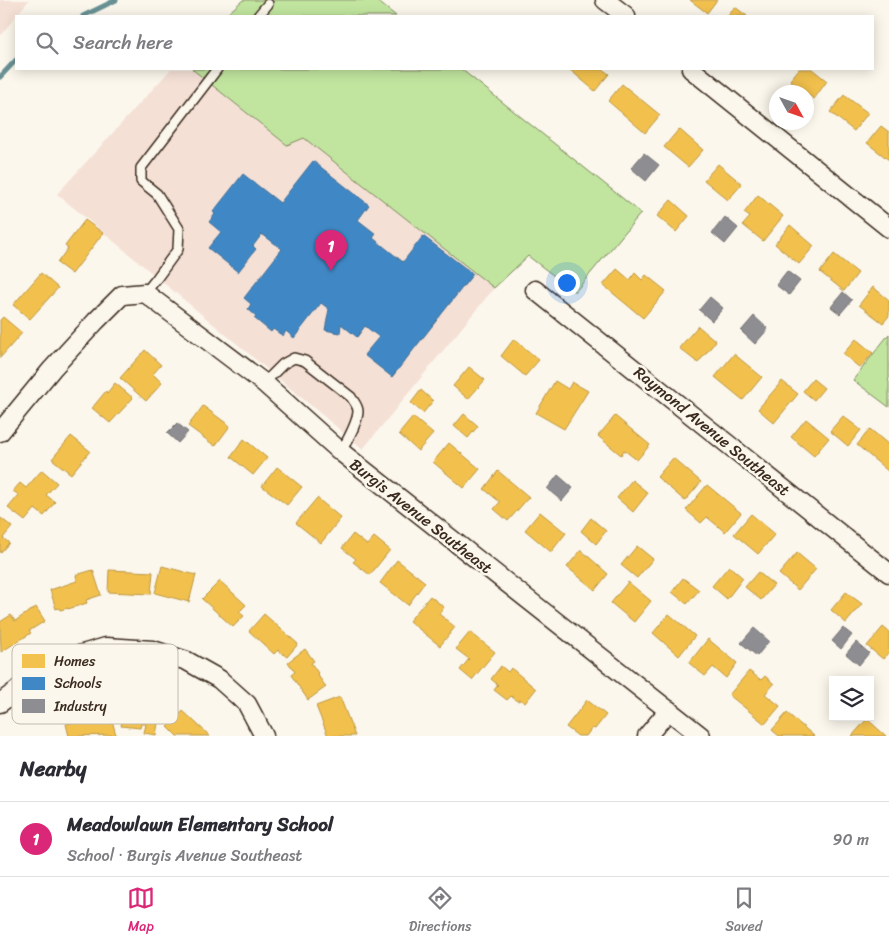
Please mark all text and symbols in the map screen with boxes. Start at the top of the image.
search box [15,15,874,70]
text: Search here [73,26,173,59]
icon: search [33,29,61,57]
north arrow [769,85,814,130]
pin: 1 [315,230,347,271]
your location [554,270,580,296]
street label: Raymond Avenue Southeast [627,358,797,504]
street label: Burgis Avenue Southeast [343,451,499,581]
legend [12,644,178,724]
text: Homes [54,649,96,674]
text: Schools [54,671,102,696]
map controls [829,676,874,721]
button: layers [829,676,874,721]
text: Industry [53,694,108,719]
text: Nearby [20,750,86,788]
text: Meadowlawn Elementary School [67,808,333,841]
text: 1 [33,825,39,854]
text: 90 m [833,825,869,854]
text: School · Burgis Avenue Southeast [67,841,302,870]
tab: Map [127,884,155,939]
tab: Directions [409,884,471,939]
tab: Saved [725,884,762,939]

